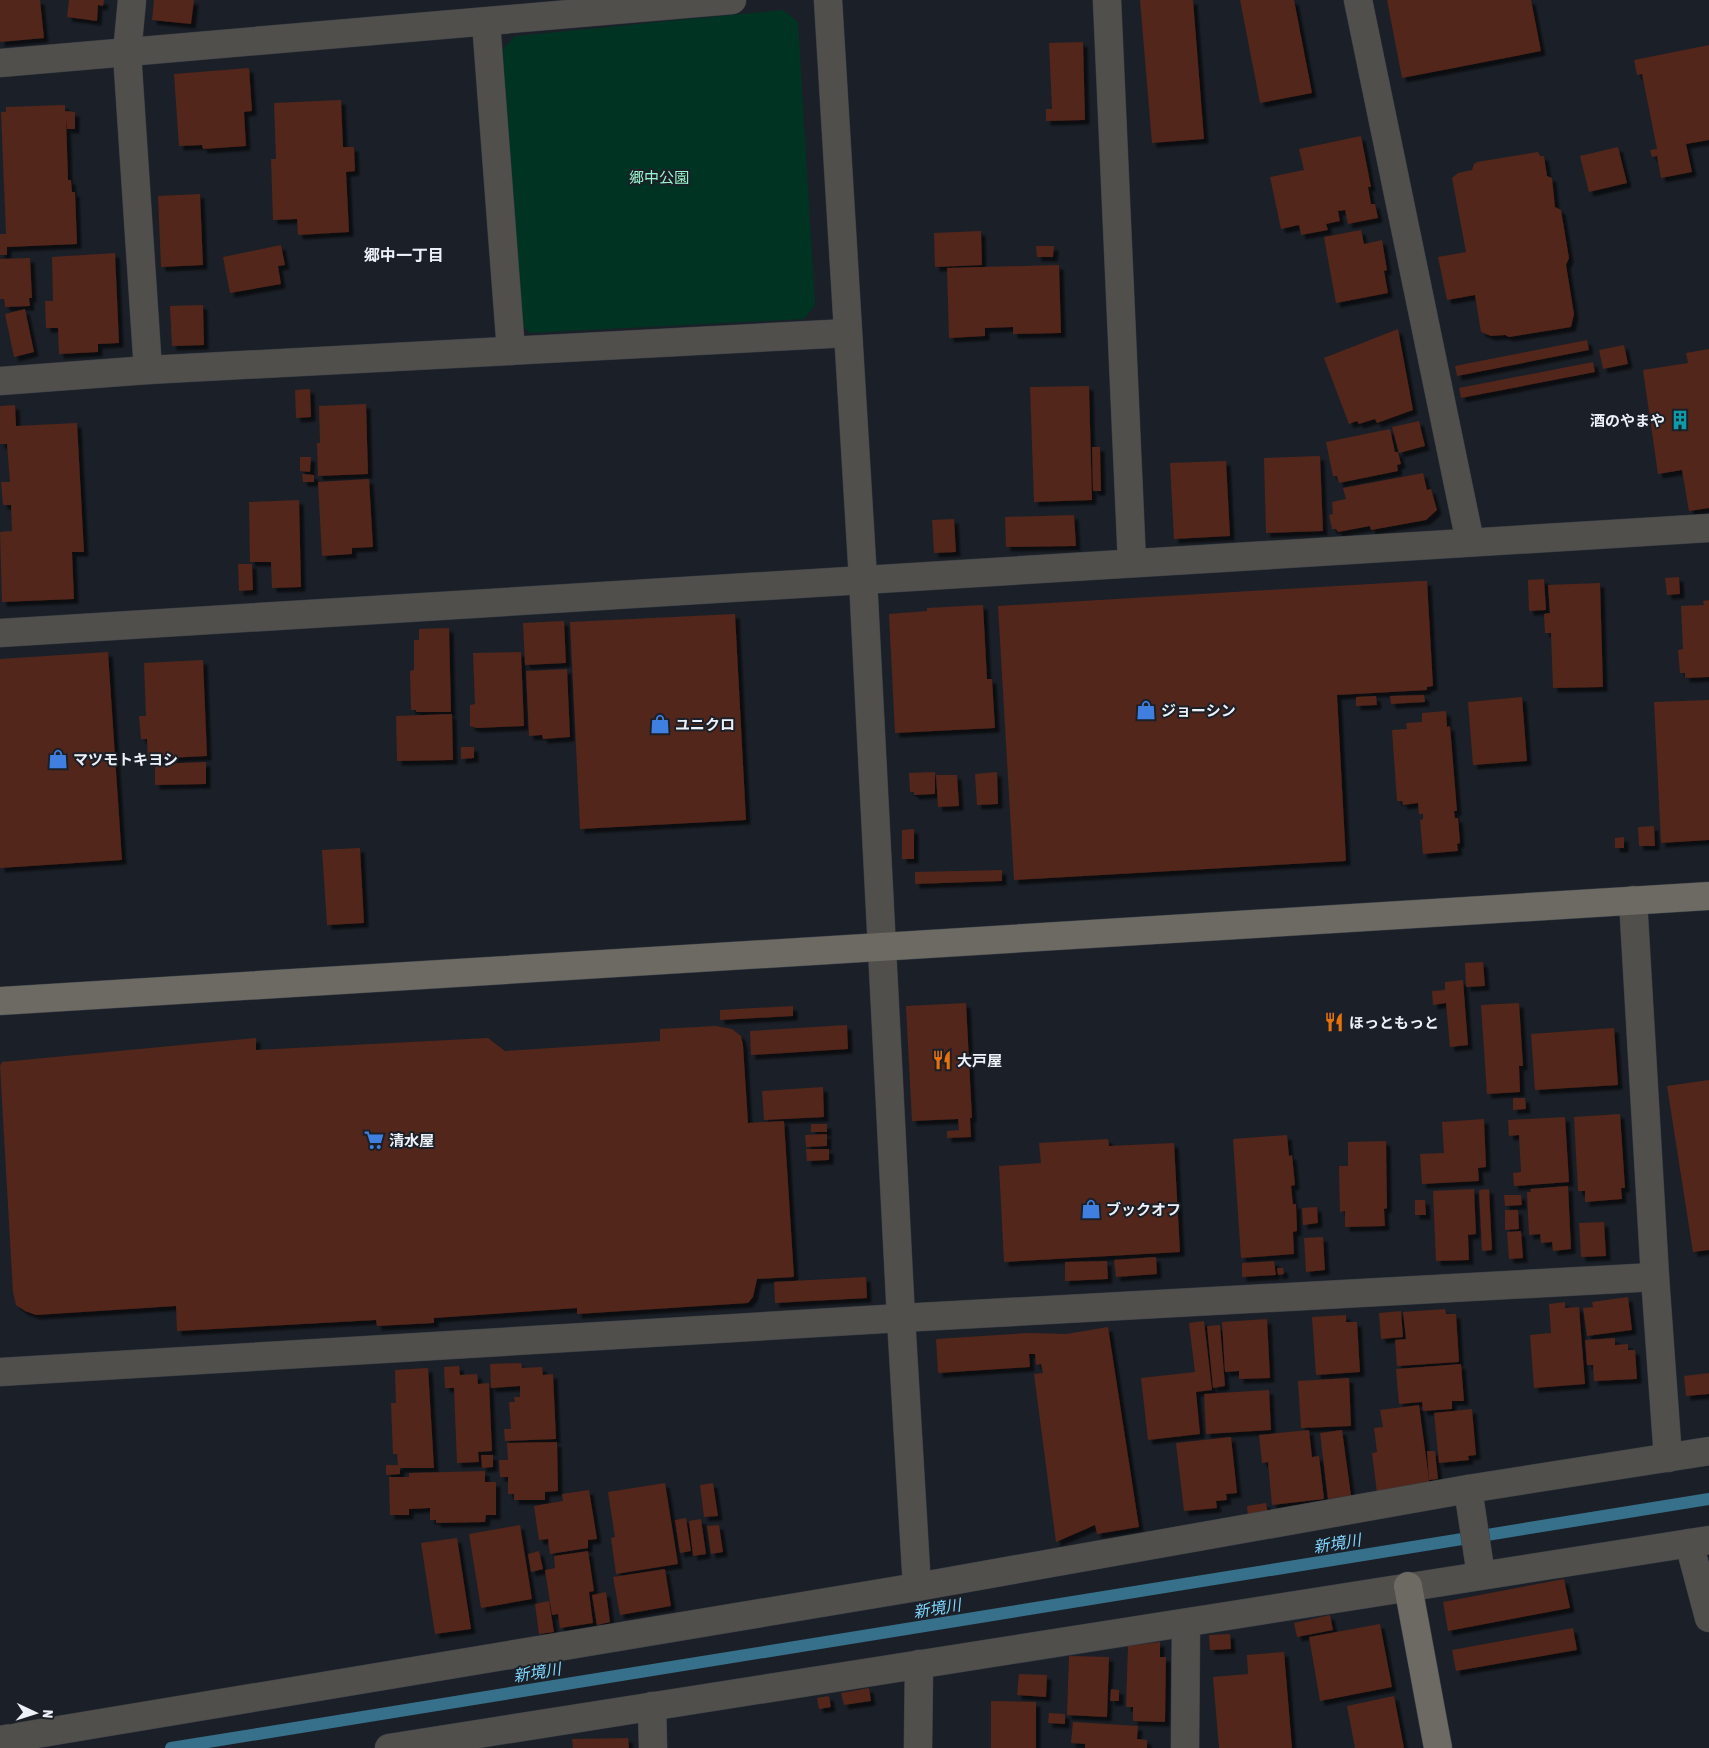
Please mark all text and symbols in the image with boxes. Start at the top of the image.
park label: 郷中公園 [629,169,689,186]
district label: 郷中一丁目 [364,246,444,264]
building icon: 酒のやまや [1669,409,1691,431]
place label: 酒のやまや [1590,412,1665,429]
shop icon: ジョーシン [1135,699,1157,721]
place label: ジョーシン [1161,702,1236,719]
shop icon: ユニクロ [649,713,671,735]
place label: ユニクロ [675,716,735,733]
shop icon: マツモトキヨシ [47,748,69,770]
place label: マツモトキヨシ [73,751,178,768]
restaurant icon: ほっともっと [1323,1011,1345,1033]
place label: ほっともっと [1349,1014,1439,1031]
restaurant icon: 大戸屋 [931,1049,953,1071]
place label: 大戸屋 [957,1052,1002,1069]
supermarket icon: 清水屋 [363,1129,385,1151]
place label: 清水屋 [389,1132,434,1149]
shop icon: ブックオフ [1080,1198,1102,1220]
place label: ブックオフ [1106,1201,1181,1218]
water label: 新境川 [1312,1530,1364,1556]
water label: 新境川 [912,1595,964,1621]
water label: 新境川 [512,1659,564,1685]
north arrow [10,1688,60,1738]
text: N [40,1709,56,1719]

